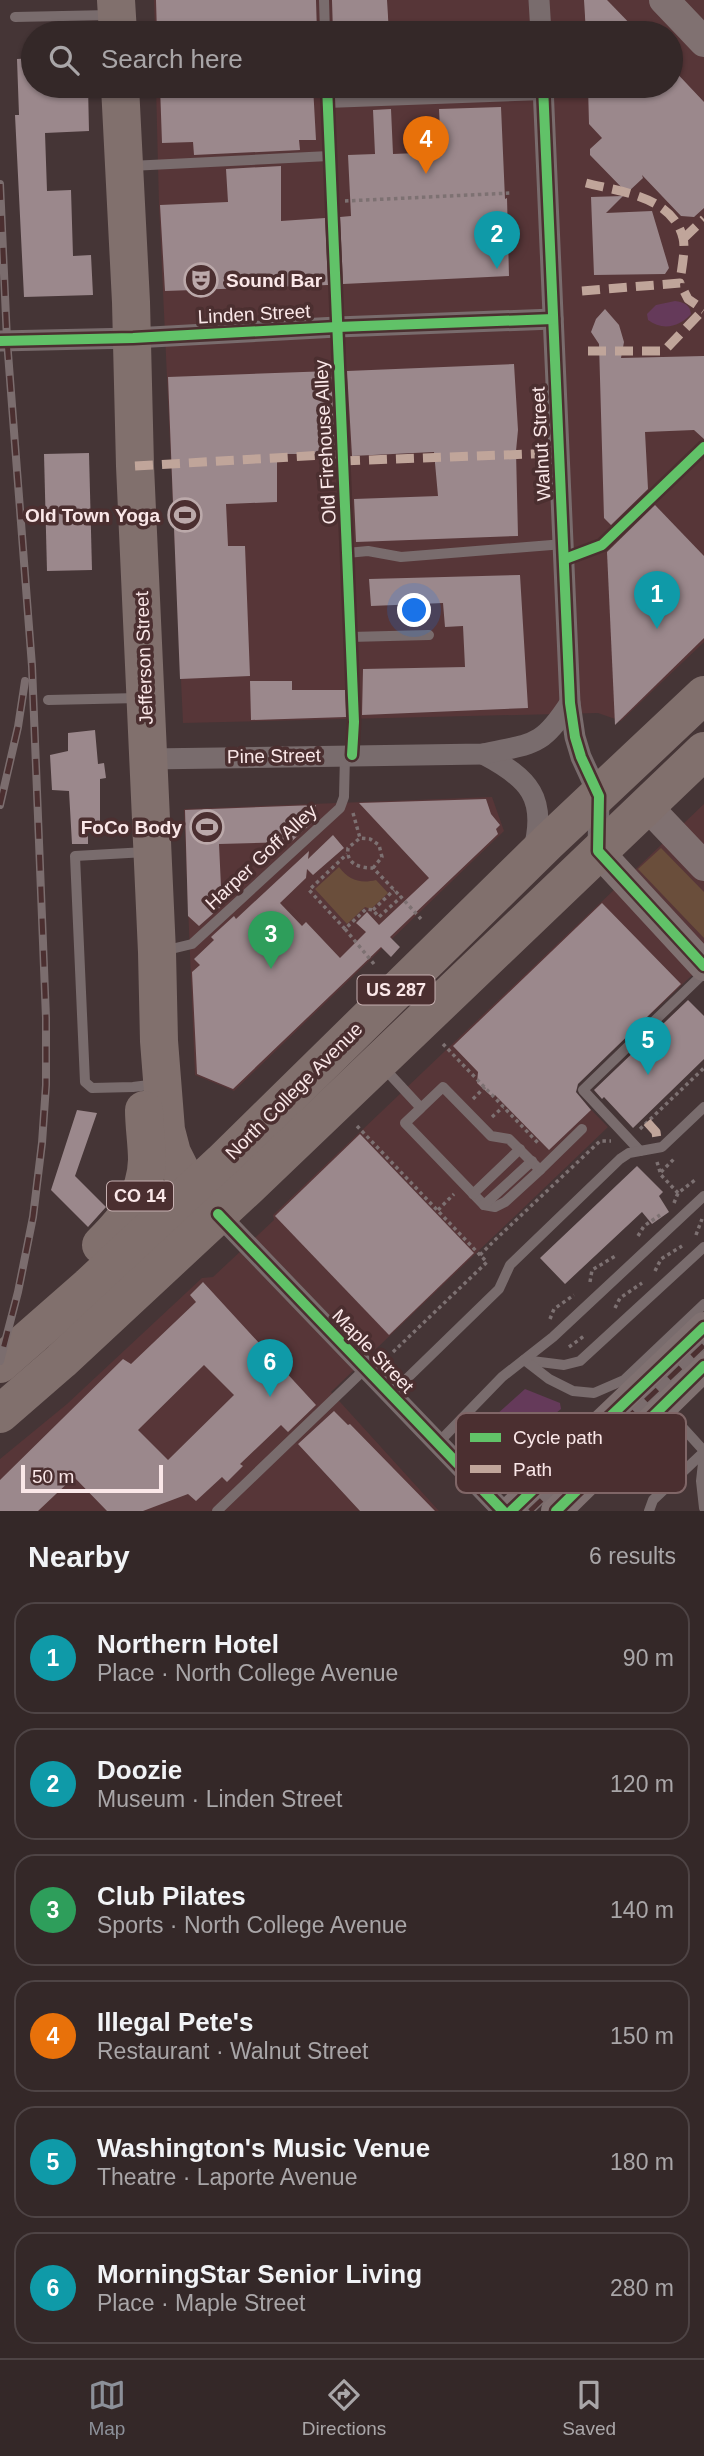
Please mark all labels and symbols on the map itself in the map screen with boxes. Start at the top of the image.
pin: 4 [403,116,449,174]
pin: 2 [474,211,520,269]
theatre icon: Sound Bar [182,261,220,299]
place label: Sound Bar [226,270,323,291]
street label: Linden Street [197,301,312,327]
street label: Old Firehouse Alley [310,359,340,525]
street label: Walnut Street [527,386,554,502]
sports icon: Old Town Yoga [166,496,204,534]
place label: Old Town Yoga [25,505,160,526]
pin: 1 [634,571,680,629]
street label: Jefferson Street [131,590,157,725]
your location [397,593,431,627]
street label: Pine Street [227,745,322,767]
street label: Harper Goff Alley [201,800,321,914]
sports icon: FoCo Body [188,808,226,846]
place label: FoCo Body [81,817,182,838]
pin: 3 [248,911,294,969]
road number: US 287 [358,975,434,1004]
pin: 5 [625,1017,671,1075]
street label: North College Avenue [221,1018,367,1164]
road number: CO 14 [107,1182,173,1210]
street label: Maple Street [328,1305,418,1398]
pin: 6 [247,1339,293,1397]
legend [456,1413,686,1493]
text: Cycle path [513,1427,603,1448]
text: Path [513,1459,552,1480]
scale bar [21,1462,163,1494]

